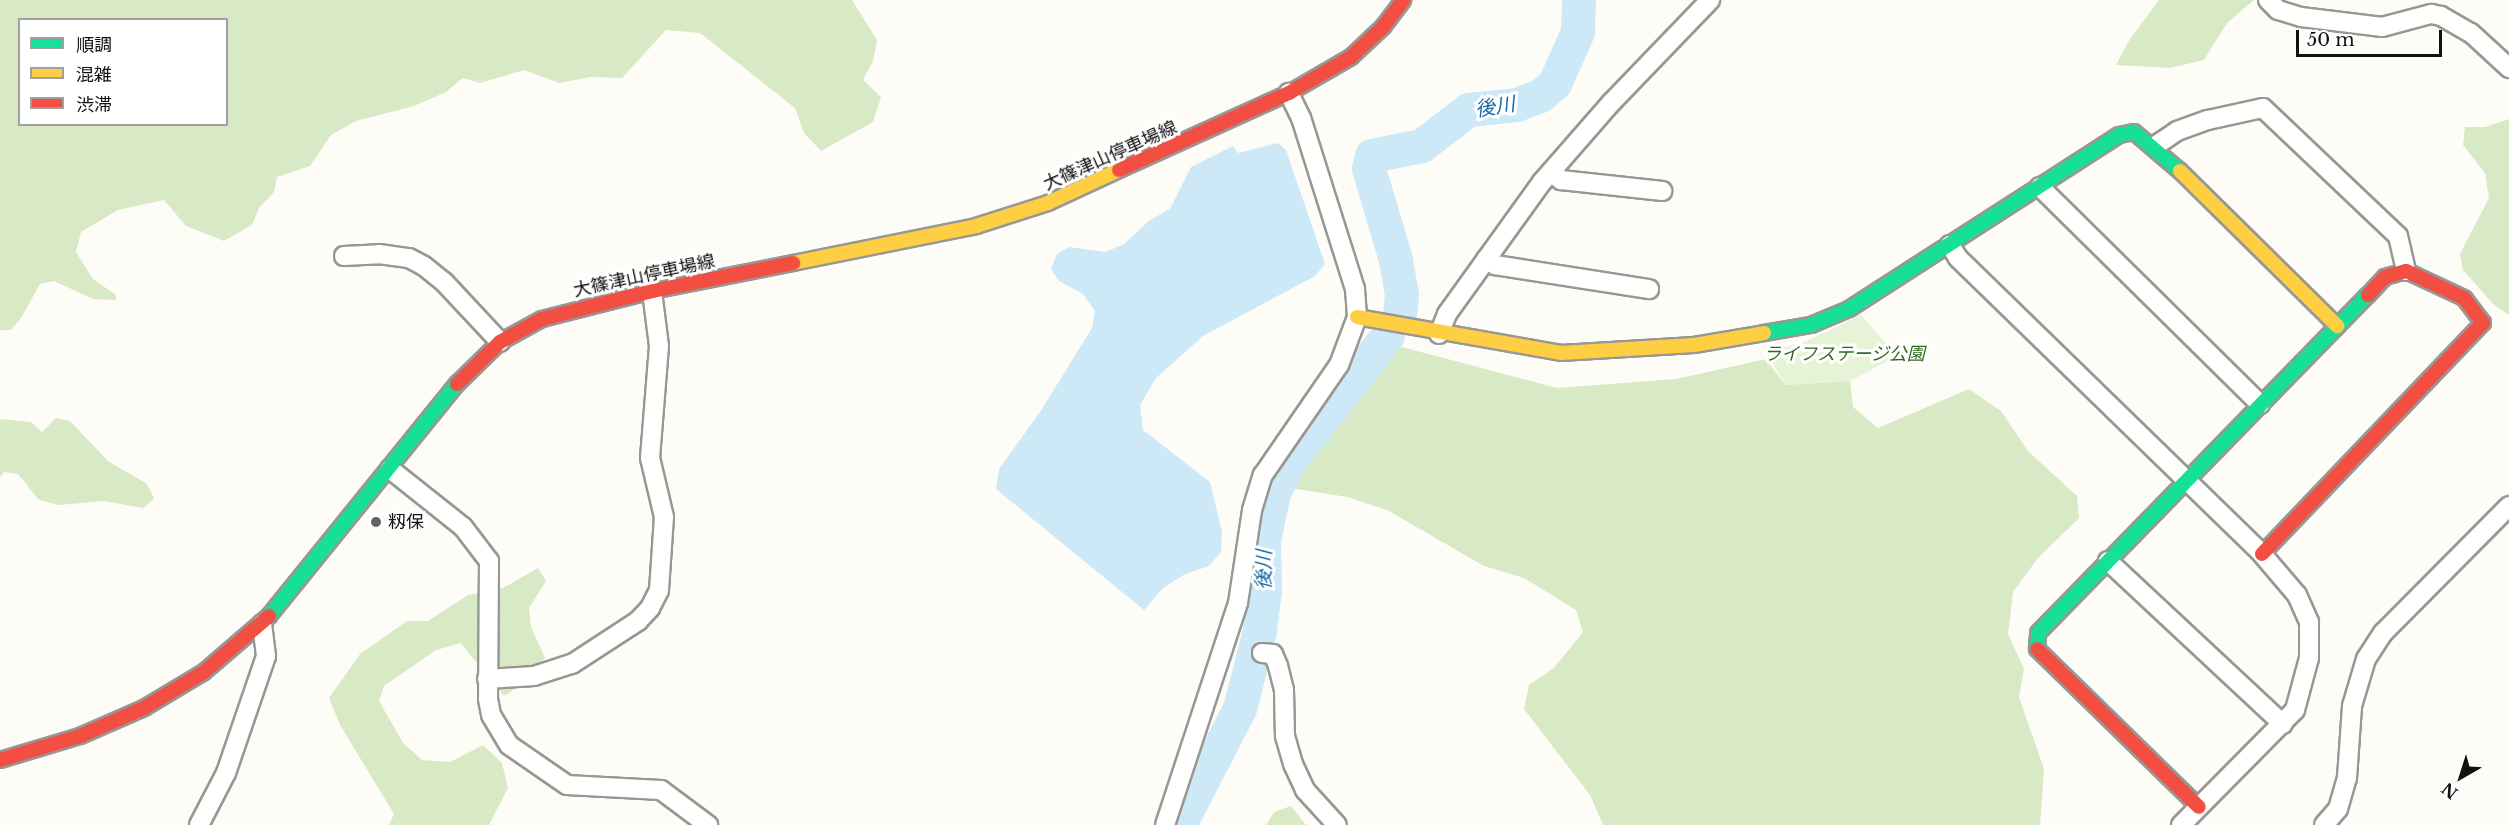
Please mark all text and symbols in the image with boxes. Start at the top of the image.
legend [18,18,228,126]
scale bar [2299,18,2444,56]
text: 50 m [2307,29,2355,51]
text: 順調 [76,34,112,56]
text: 混雑 [76,64,112,86]
water label: 後川 [1473,92,1517,122]
text: 渋滞 [76,94,112,116]
street label: 大篠津山停車場線 [1040,117,1180,195]
street label: 大篠津山停車場線 [571,250,717,302]
park label: ライフステージ公園 [1763,343,1925,365]
place label: 籾保 [388,511,424,533]
marker: 籾保 [369,515,383,529]
water label: 後川 [1252,550,1276,590]
north arrow [2431,747,2491,807]
text: N [2438,778,2462,803]

